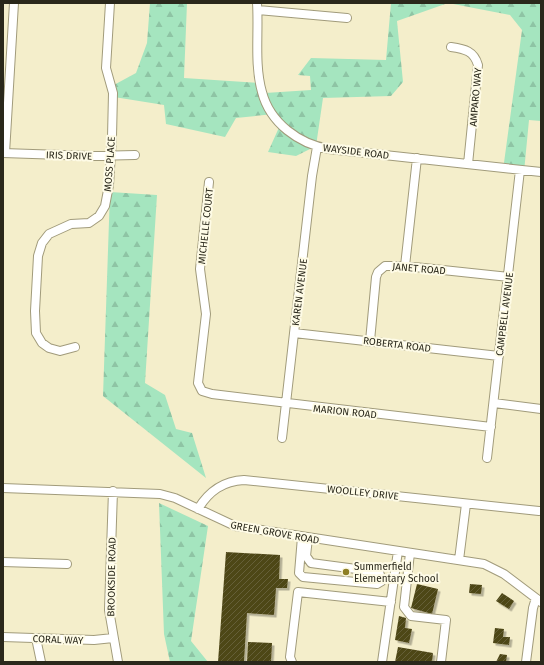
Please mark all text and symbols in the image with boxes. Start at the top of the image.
street label: AMPARO WAY [467,67,485,127]
street label: MOSS PLACE [102,136,118,192]
street label: WAYSIDE ROAD [322,142,390,162]
street label: IRIS DRIVE [46,149,92,163]
street label: MICHELLE COURT [196,187,216,265]
street label: KAREN AVENUE [290,258,310,327]
street label: JANET ROAD [392,261,446,277]
street label: CAMPBELL AVENUE [494,272,516,357]
street label: ROBERTA ROAD [362,335,431,355]
street label: MARION ROAD [313,403,377,421]
street label: WOOLLEY DRIVE [327,483,399,503]
street label: GREEN GROVE ROAD [229,519,320,547]
street label: BROOKSIDE ROAD [105,537,119,617]
place label: Summerfield Elementary School [354,561,439,585]
marker: Summerfield Elementary School [341,567,351,577]
street label: CORAL WAY [32,633,84,647]

